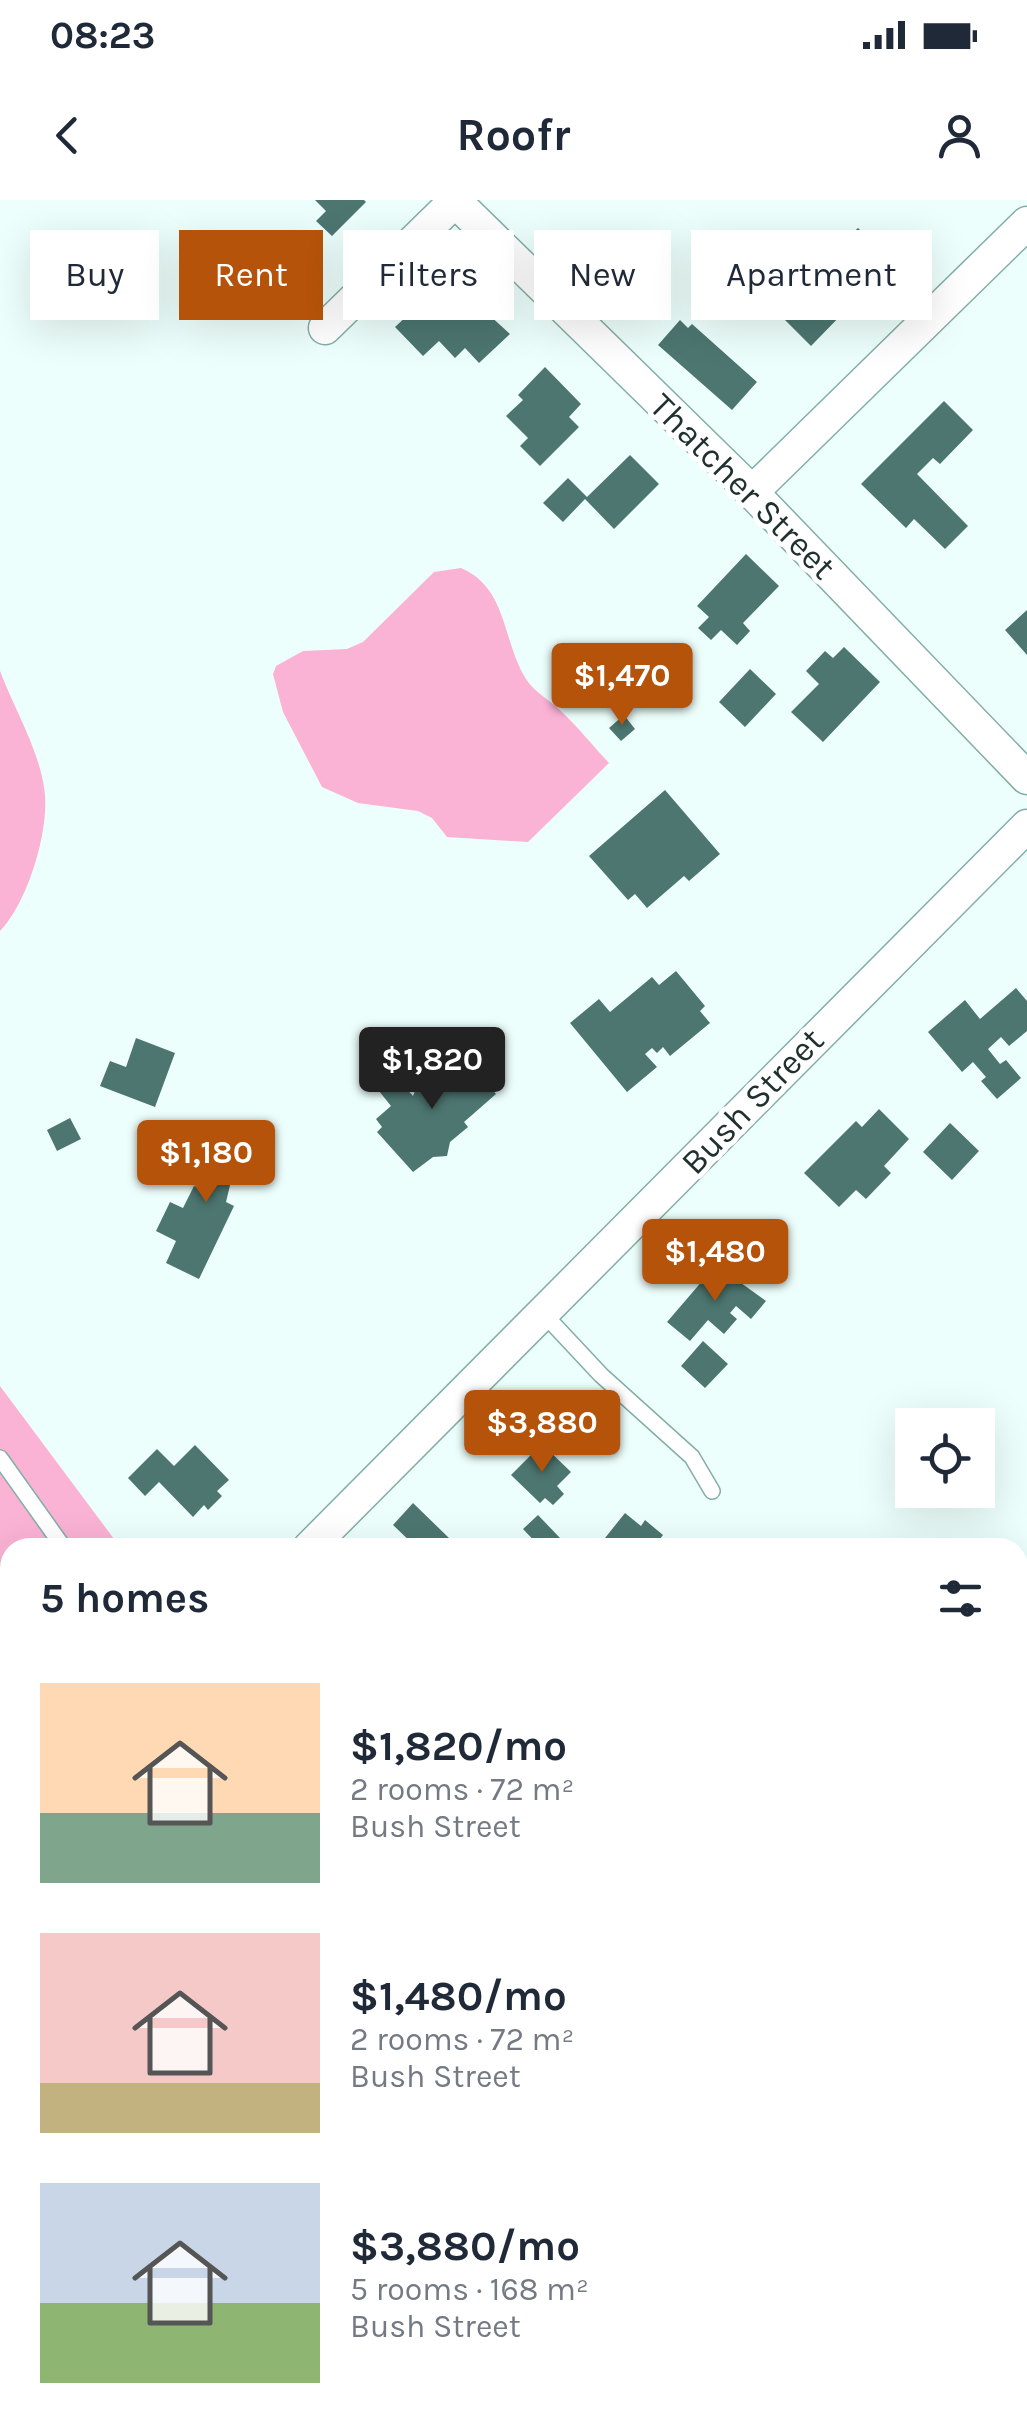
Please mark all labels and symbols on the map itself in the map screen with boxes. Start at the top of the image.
street label: Thatcher Street [641,385,844,588]
pin: $1,470 [541,643,703,728]
street label: Bush Street [673,1020,832,1183]
pin: $1,820 [351,1027,513,1112]
pin: $1,180 [125,1120,287,1205]
pin: $1,480 [634,1219,796,1304]
pin: $3,880 [461,1390,623,1475]

